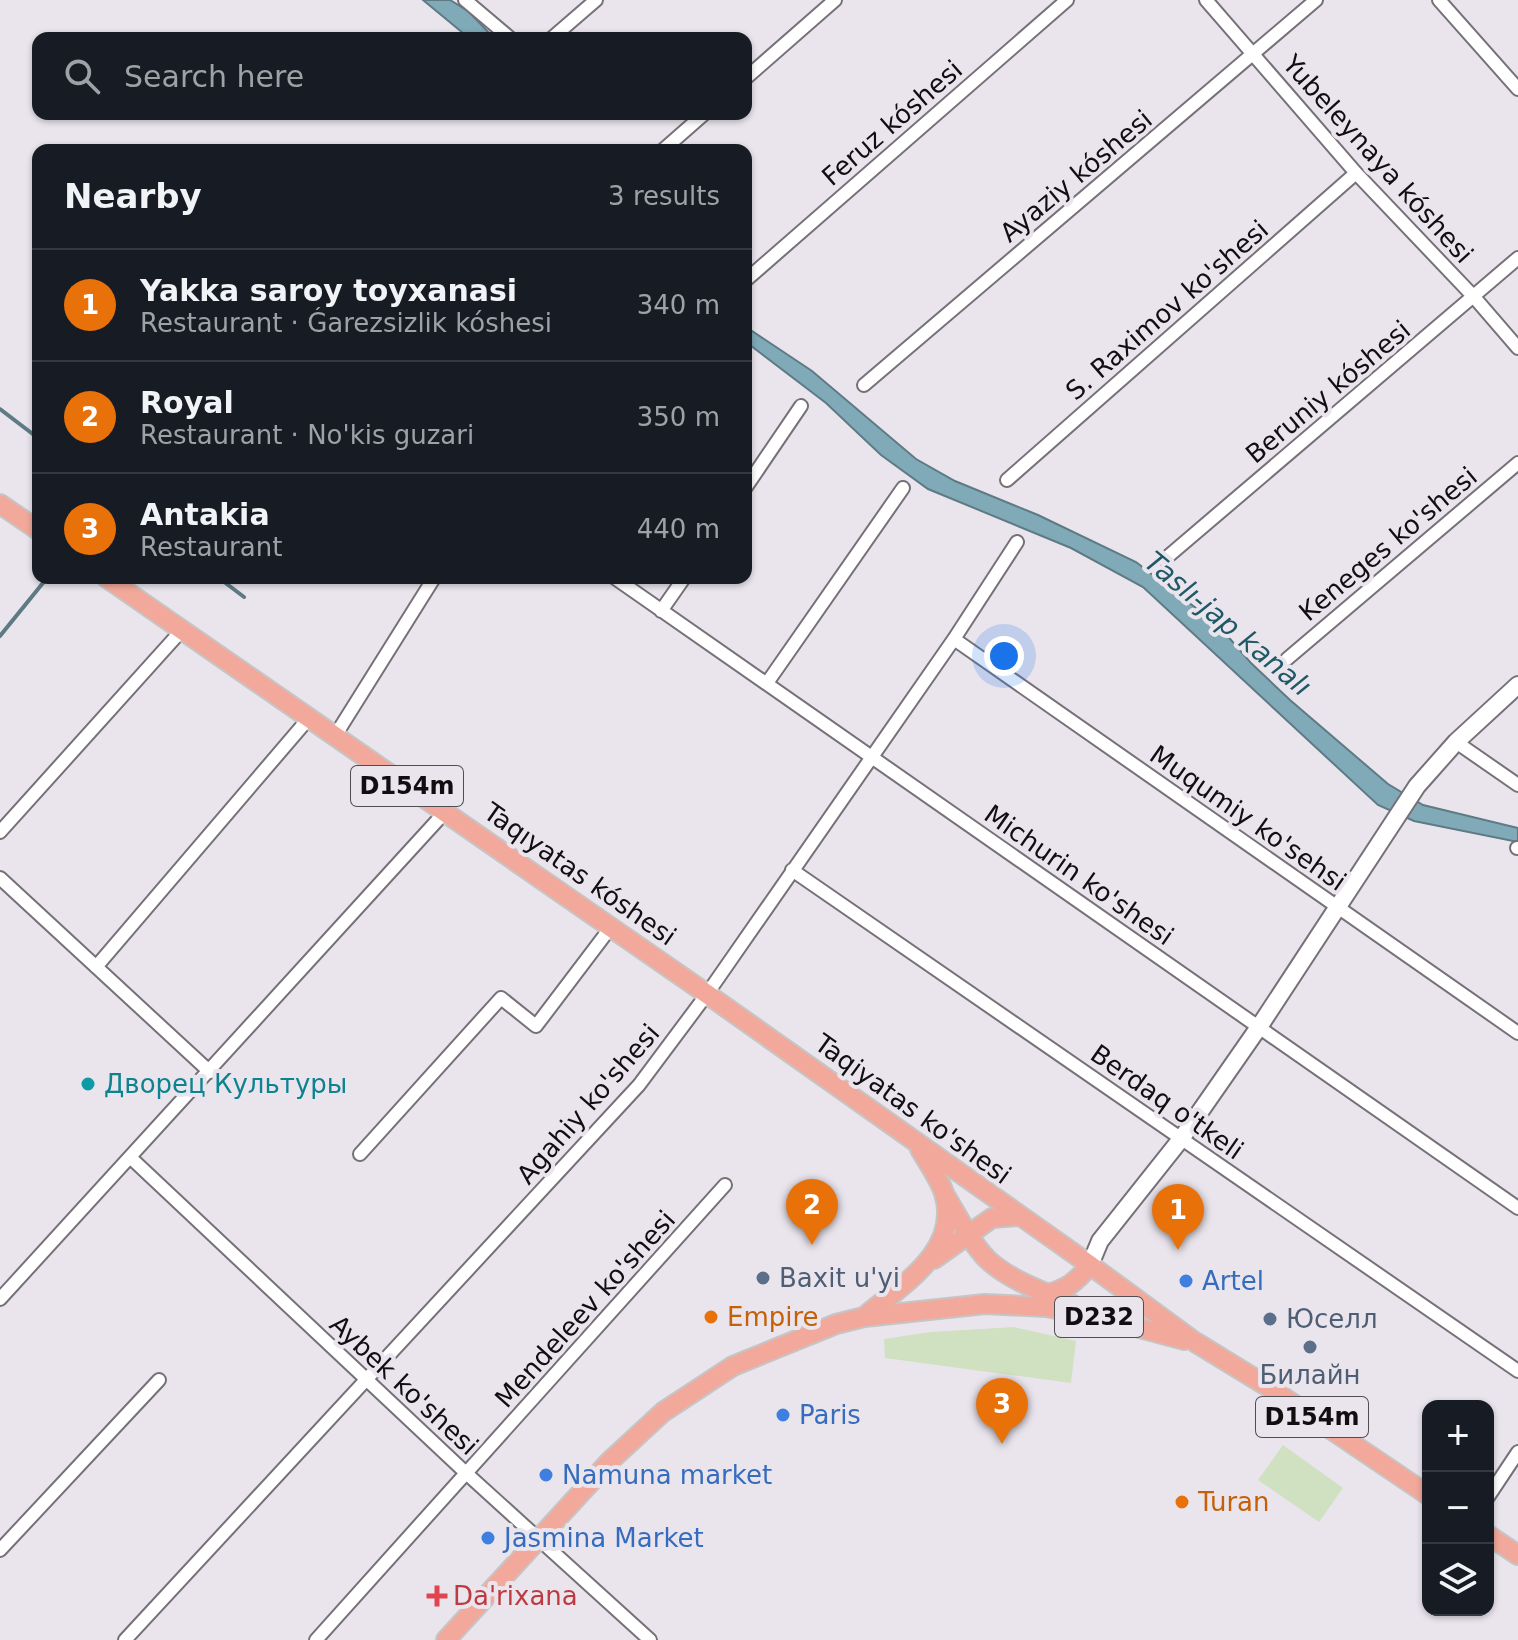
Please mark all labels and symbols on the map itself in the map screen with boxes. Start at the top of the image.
street label: Yubeleynaya kóshesi [1276,48,1479,269]
street label: Feruz kóshesi [816,54,968,192]
street label: Ayaziy kóshesi [994,104,1158,248]
street label: S. Raximov ko'shesi [1060,214,1274,406]
street label: Beruniy kóshesi [1240,315,1416,469]
street label: Keneges ko'shesi [1293,461,1483,627]
water label: Taslı-jap kanalı [1138,545,1318,703]
your location [984,636,1024,676]
street label: Muqumiy ko'sehsi [1144,739,1352,897]
road number: D154m [351,766,463,806]
street label: Taqıyatas kóshesi [477,796,682,951]
street label: Michurin ko'shesi [979,799,1179,951]
street label: Agahiy ko'shesi [511,1018,665,1190]
street label: Taqiyatas ko'shesi [809,1027,1017,1190]
street label: Berdaq o'tkeli [1085,1038,1249,1166]
place label: Дворец Культуры [104,1069,347,1099]
marker: Дворец Культуры [79,1075,97,1093]
pin: 2 [786,1179,838,1245]
pin: 1 [1152,1184,1204,1250]
street label: Mendeleev ko'shesi [489,1204,681,1414]
place label: Baxit u'yi [779,1263,900,1293]
place label: Artel [1202,1266,1264,1296]
marker: Baxit u'yi [754,1269,772,1287]
marker: Artel [1177,1272,1195,1290]
road number: D232 [1055,1297,1143,1337]
place label: Empire [727,1302,819,1332]
place label: Юселл [1286,1304,1378,1334]
marker: Empire [702,1308,720,1326]
street label: Aybek ko'shesi [324,1309,484,1461]
marker: Юселл [1261,1310,1279,1328]
marker: Билайн [1301,1338,1319,1356]
place label: Билайн [1259,1360,1361,1390]
pin: 3 [976,1378,1028,1444]
road number: D154m [1256,1397,1368,1437]
place label: Paris [799,1400,861,1430]
marker: Paris [774,1406,792,1424]
place label: Namuna market [562,1460,772,1490]
marker: Namuna market [537,1466,555,1484]
place label: Turan [1197,1487,1270,1517]
marker: Turan [1173,1493,1191,1511]
place label: Jasmina Market [502,1523,704,1553]
marker: Jasmina Market [479,1529,497,1547]
place label: Da'rixana [453,1581,578,1611]
marker: Da'rixana [428,1587,446,1605]

